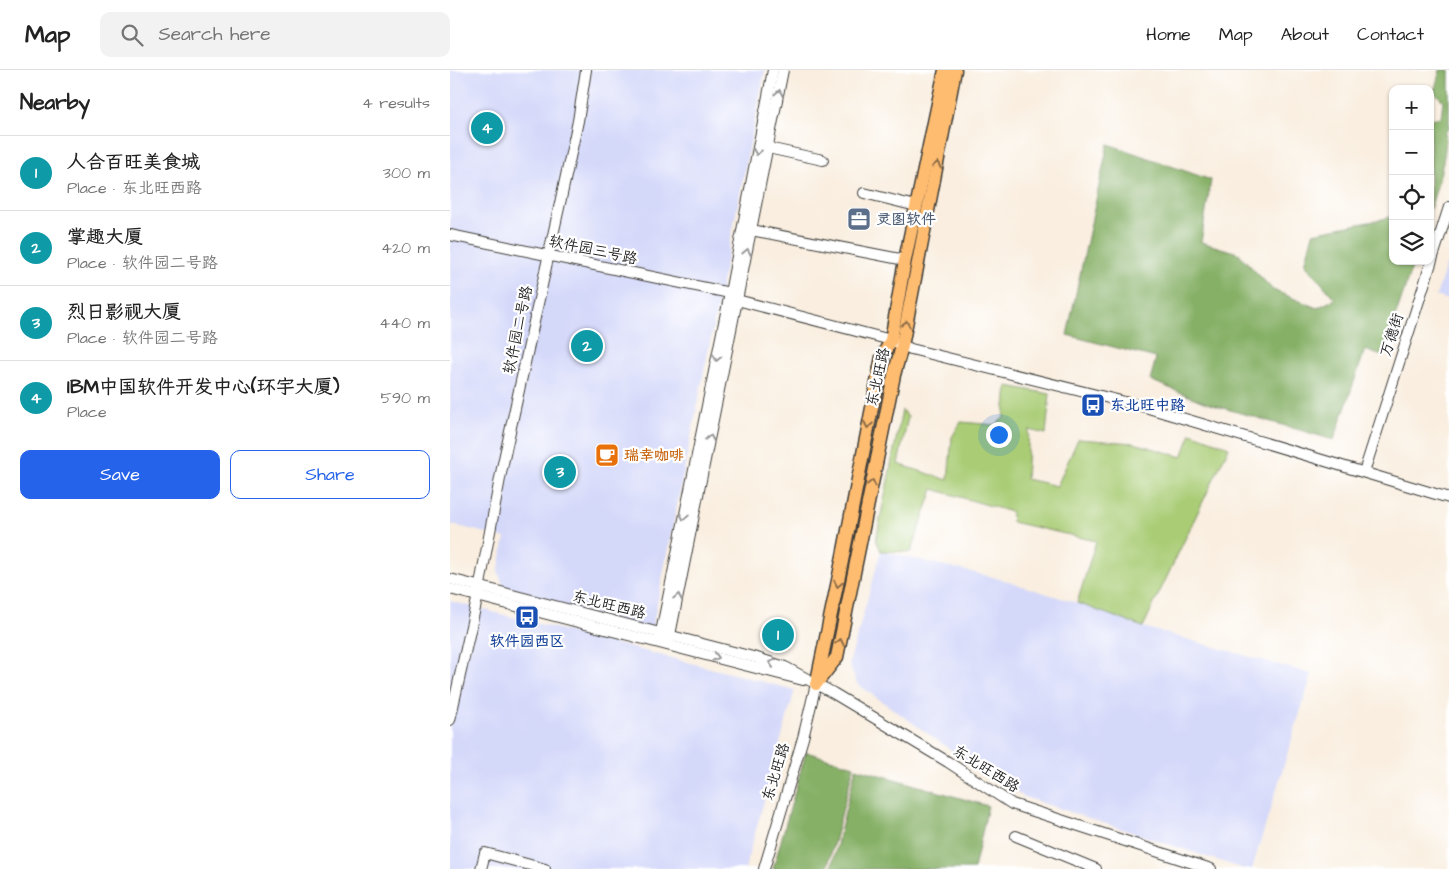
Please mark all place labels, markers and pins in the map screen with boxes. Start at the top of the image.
pin: 4 [471,109,503,147]
office icon: 灵图软件 [846,206,872,232]
place label: 灵图软件 [876,209,936,230]
pin: 2 [571,327,603,365]
bus stop icon: 东北旺中路 [1080,392,1106,418]
place label: 东北旺中路 [1110,395,1185,416]
cafe icon: 瑞幸咖啡 [594,442,620,468]
place label: 瑞幸咖啡 [624,445,684,466]
pin: 3 [544,453,576,491]
bus stop icon: 软件园西区 [514,604,540,630]
pin: 1 [762,616,794,654]
place label: 软件园西区 [489,631,565,652]

